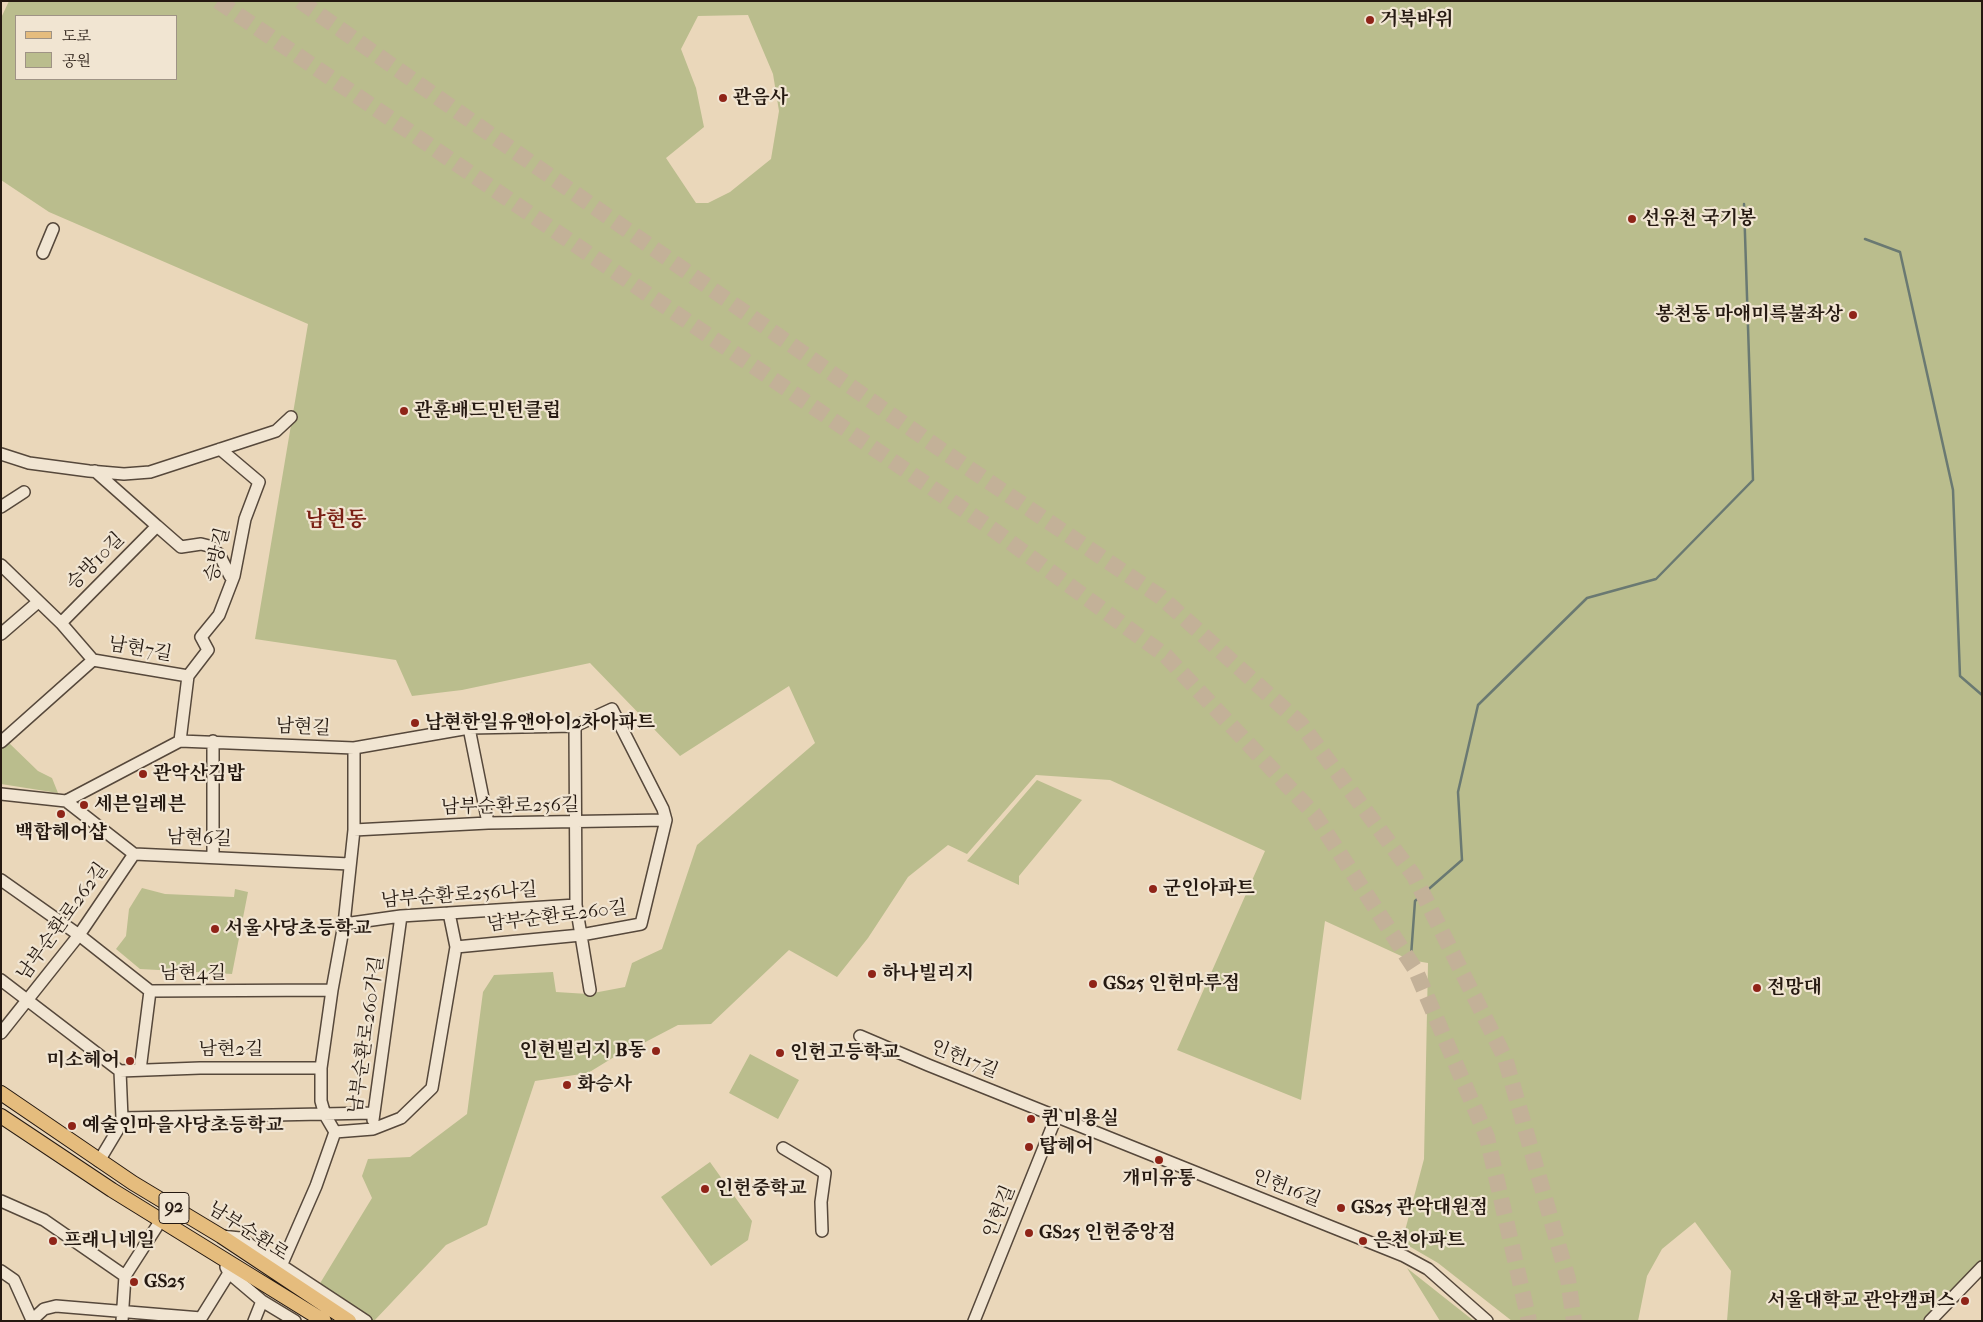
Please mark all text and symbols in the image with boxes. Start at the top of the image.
place label: 거북바위 [1380,9,1453,31]
marker: 거북바위 [1364,14,1376,26]
legend [15,15,178,80]
text: 도로 [62,27,91,45]
text: 공원 [62,52,91,70]
place label: 관음사 [733,87,788,109]
marker: 관음사 [717,92,729,104]
place label: 선유천 국기봉 [1642,208,1756,230]
marker: 선유천 국기봉 [1626,213,1638,225]
place label: 봉천동 마애미륵불좌상 [1655,304,1843,326]
marker: 봉천동 마애미륵불좌상 [1847,309,1859,321]
place label: 관훈배드민턴클럽 [414,400,561,422]
marker: 관훈배드민턴클럽 [398,405,410,417]
district label: 남현동 [306,508,366,534]
street label: 승방길 [201,526,235,584]
street label: 승방10길 [62,528,130,596]
street label: 남현7길 [106,633,174,667]
place label: 남현한일유앤아이2차아파트 [425,712,655,734]
street label: 남현길 [275,715,331,741]
marker: 남현한일유앤아이2차아파트 [409,717,421,729]
place label: 관악산김밥 [153,763,245,785]
marker: 관악산김밥 [137,768,149,780]
place label: 세븐일레븐 [94,794,186,816]
street label: 남부순환로256길 [441,794,579,820]
marker: 세븐일레븐 [78,799,90,811]
marker: 백합헤어샵 [55,808,67,820]
place label: 백합헤어샵 [15,822,107,844]
street label: 남현6길 [166,826,232,852]
street label: 남부순환로262길 [13,859,113,985]
place label: 군인아파트 [1163,878,1255,900]
street label: 남부순환로256나길 [380,879,538,913]
marker: 군인아파트 [1147,883,1159,895]
street label: 남부순환로260길 [486,897,628,937]
place label: 서울사당초등학교 [225,918,372,940]
marker: 서울사당초등학교 [209,923,221,935]
street label: 남부순환로260가길 [345,955,389,1115]
street label: 남현4길 [160,963,226,985]
place label: 하나빌리지 [882,963,974,985]
marker: 하나빌리지 [866,968,878,980]
place label: GS25 인헌마루점 [1103,973,1240,995]
place label: 전망대 [1767,977,1822,999]
marker: GS25 인헌마루점 [1087,978,1099,990]
marker: 전망대 [1751,982,1763,994]
street label: 인헌17길 [927,1036,1001,1084]
street label: 남현2길 [199,1039,263,1061]
place label: 인헌빌리지 B동 [519,1040,646,1062]
place label: 인헌고등학교 [790,1042,900,1064]
marker: 인헌빌리지 B동 [650,1045,662,1057]
marker: 인헌고등학교 [774,1047,786,1059]
place label: 미소헤어 [47,1050,120,1072]
marker: 미소헤어 [124,1055,136,1067]
place label: 화승사 [577,1074,632,1096]
marker: 화승사 [561,1079,573,1091]
place label: 퀸 미용실 [1041,1108,1118,1130]
marker: 퀸 미용실 [1025,1113,1037,1125]
place label: 예술인마을사당초등학교 [82,1115,284,1137]
marker: 예술인마을사당초등학교 [66,1120,78,1132]
place label: 탑헤어 [1039,1136,1094,1158]
marker: 탑헤어 [1023,1141,1035,1153]
marker: 개미유통 [1153,1154,1165,1166]
street label: 인헌16길 [1248,1165,1324,1213]
place label: 개미유통 [1122,1168,1196,1190]
place label: 인헌중학교 [715,1178,807,1200]
street label: 인헌길 [979,1182,1021,1242]
marker: 인헌중학교 [699,1183,711,1195]
road number: 92 [159,1192,189,1224]
street label: 남부순환로 [203,1197,293,1267]
place label: GS25 관악대원점 [1351,1197,1488,1219]
marker: GS25 관악대원점 [1335,1202,1347,1214]
place label: GS25 인헌중앙점 [1039,1222,1176,1244]
marker: GS25 인헌중앙점 [1023,1227,1035,1239]
place label: 프래니네일 [63,1230,155,1252]
place label: 은천아파트 [1373,1230,1465,1252]
marker: 프래니네일 [47,1235,59,1247]
marker: 은천아파트 [1357,1235,1369,1247]
place label: GS25 [144,1271,185,1293]
marker: GS25 [128,1276,140,1288]
place label: 서울대학교 관악캠퍼스 [1767,1290,1955,1312]
marker: 서울대학교 관악캠퍼스 [1959,1295,1971,1307]

